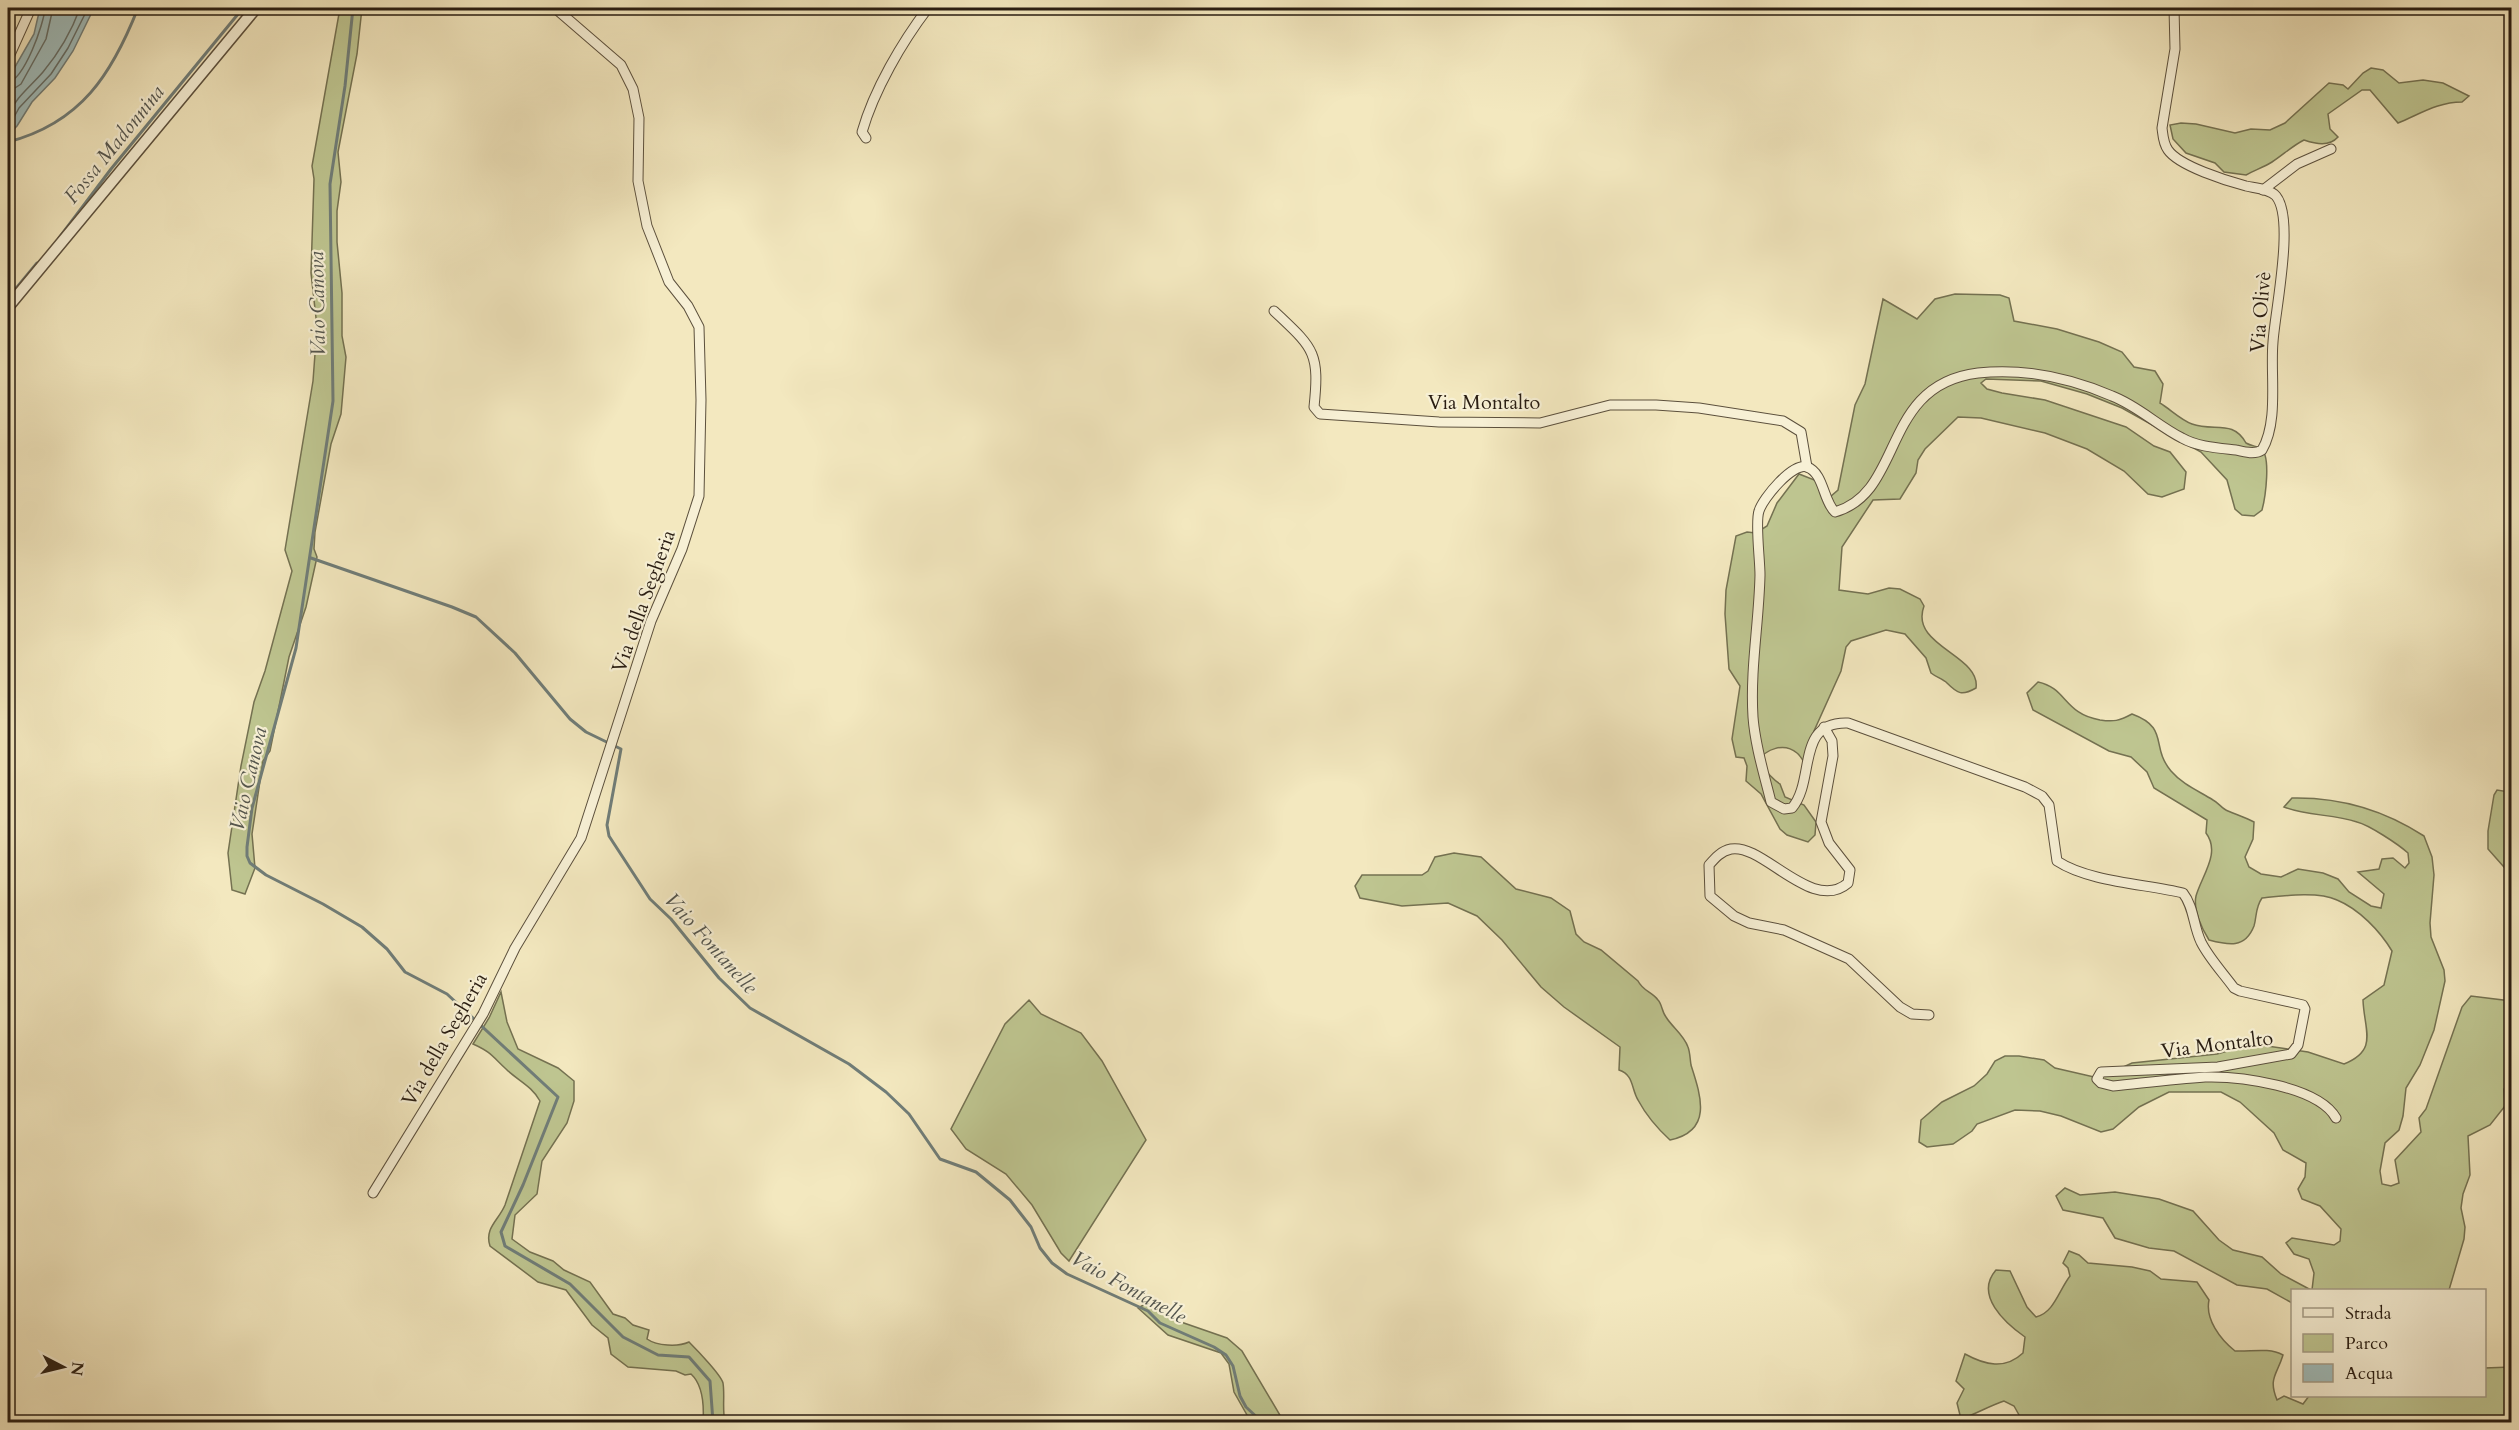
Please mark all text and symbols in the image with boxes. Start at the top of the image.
water label: Fossa Madonnina [58,79,171,210]
water label: Vaio Canova [302,251,333,357]
street label: Via Olivè [2243,270,2278,354]
street label: Via Montalto [1428,389,1540,416]
street label: Via della Segheria [605,526,682,676]
water label: Vaio Canova [222,724,274,834]
water label: Vaio Fontanelle [657,886,765,1001]
street label: Via della Segheria [395,967,494,1111]
street label: Via Montalto [2160,1024,2275,1065]
water label: Vaio Fontanelle [1066,1244,1192,1331]
legend [2291,1289,2486,1397]
text: Strada [2345,1301,2392,1326]
text: Parco [2345,1331,2388,1356]
north arrow [33,1337,93,1397]
text: N [65,1360,89,1377]
text: Acqua [2345,1361,2394,1386]

